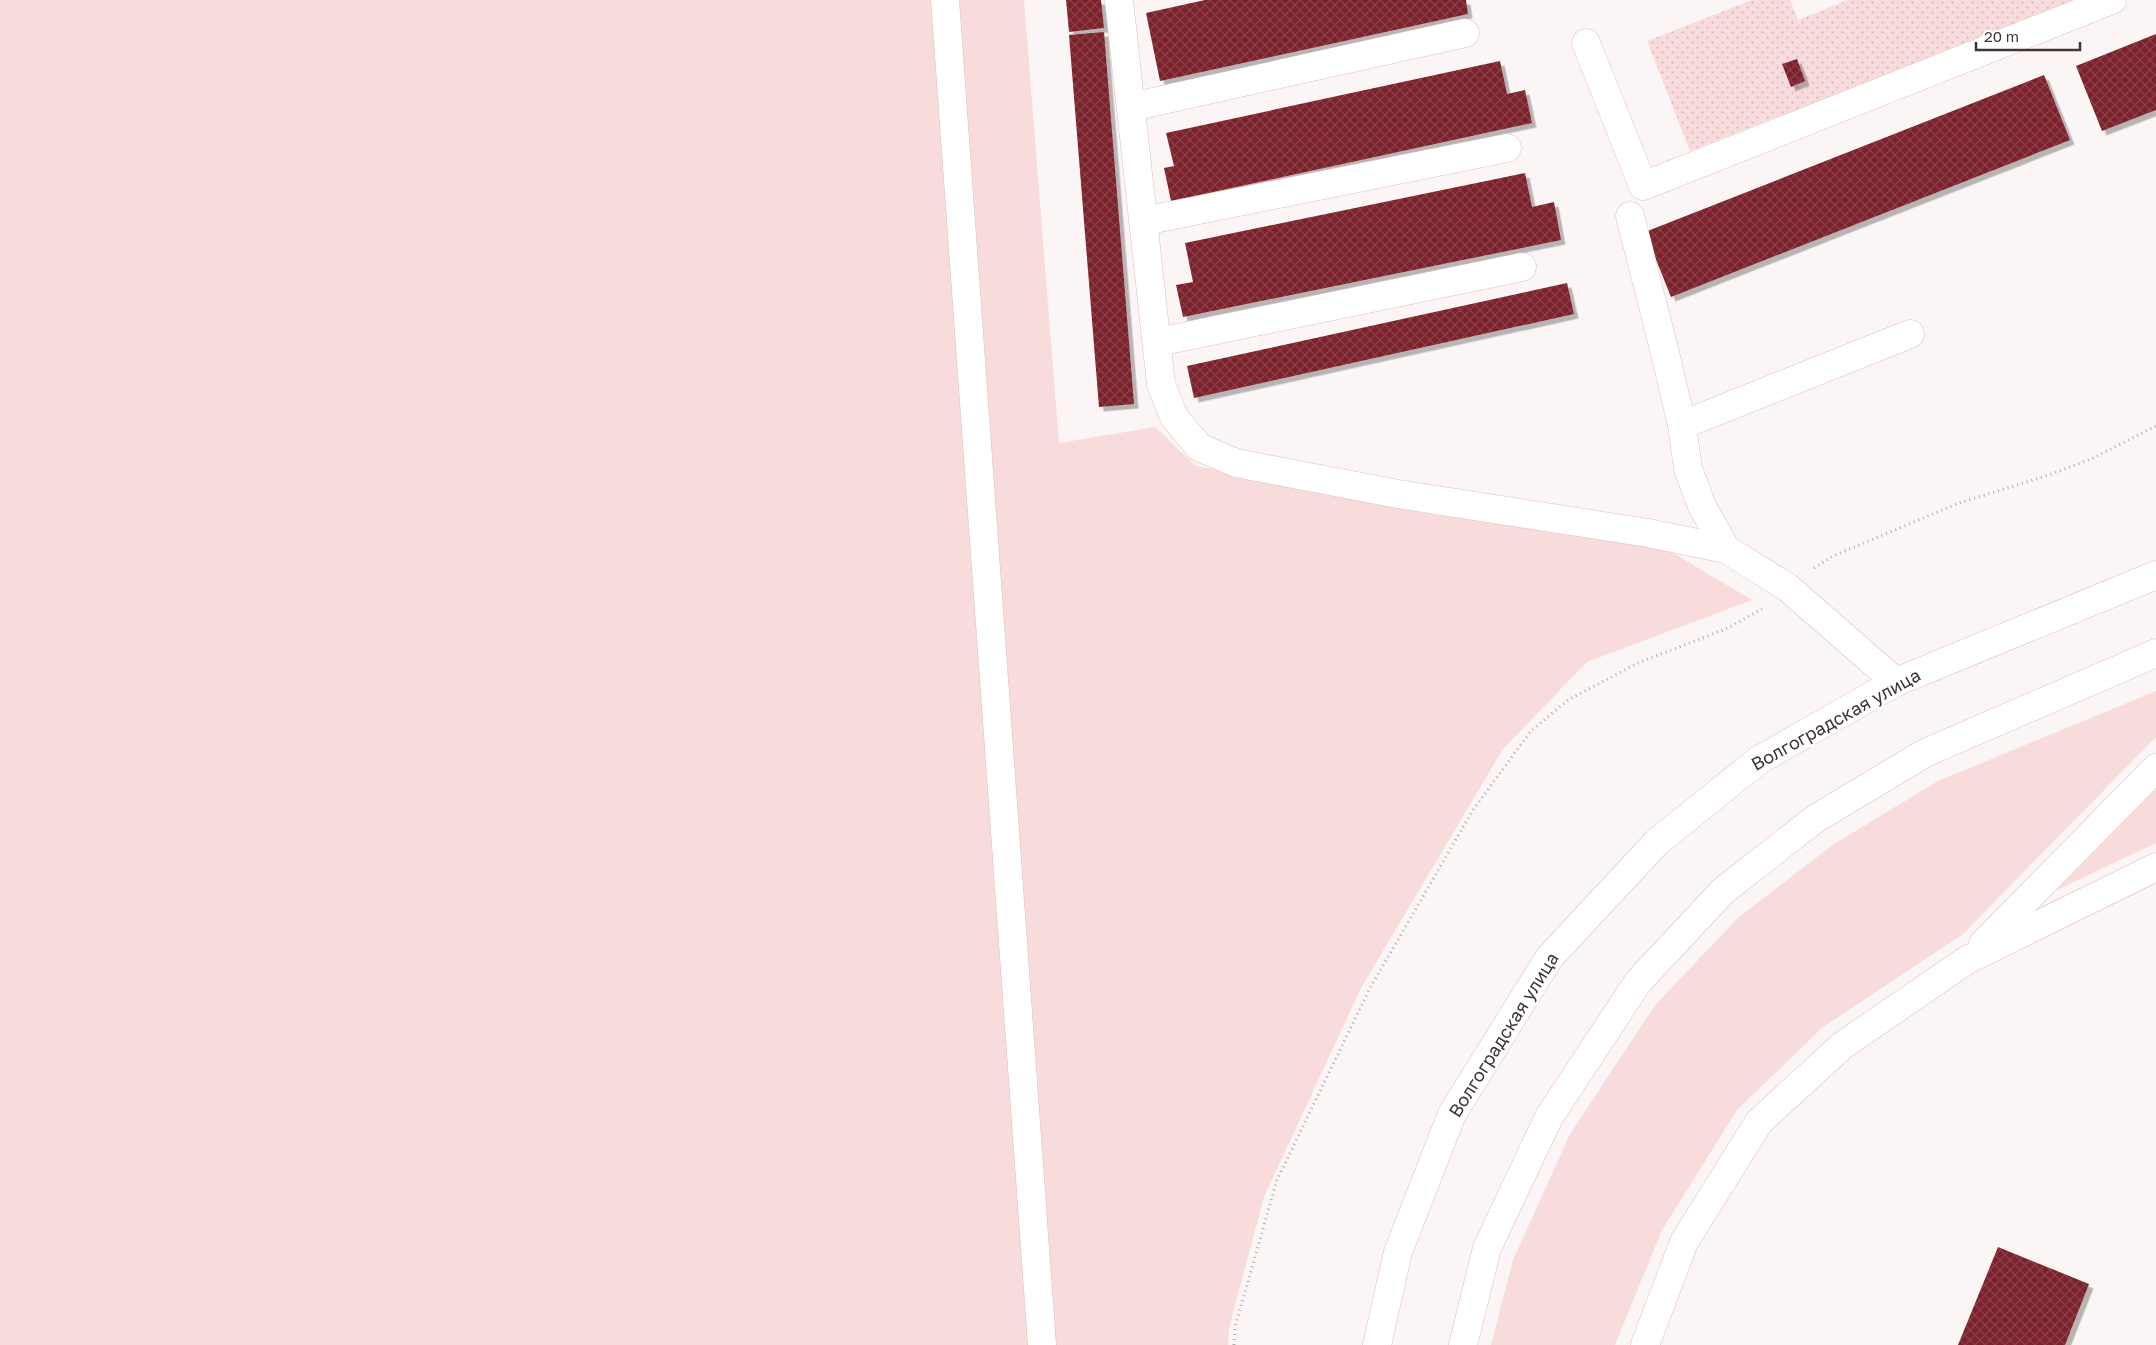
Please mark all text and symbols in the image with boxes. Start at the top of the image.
scale bar [1976,20,2080,52]
text: 20 m [1984,27,2019,45]
street label: Волгоградская улица [1747,663,1924,775]
street label: Волгоградская улица [1443,948,1563,1121]

